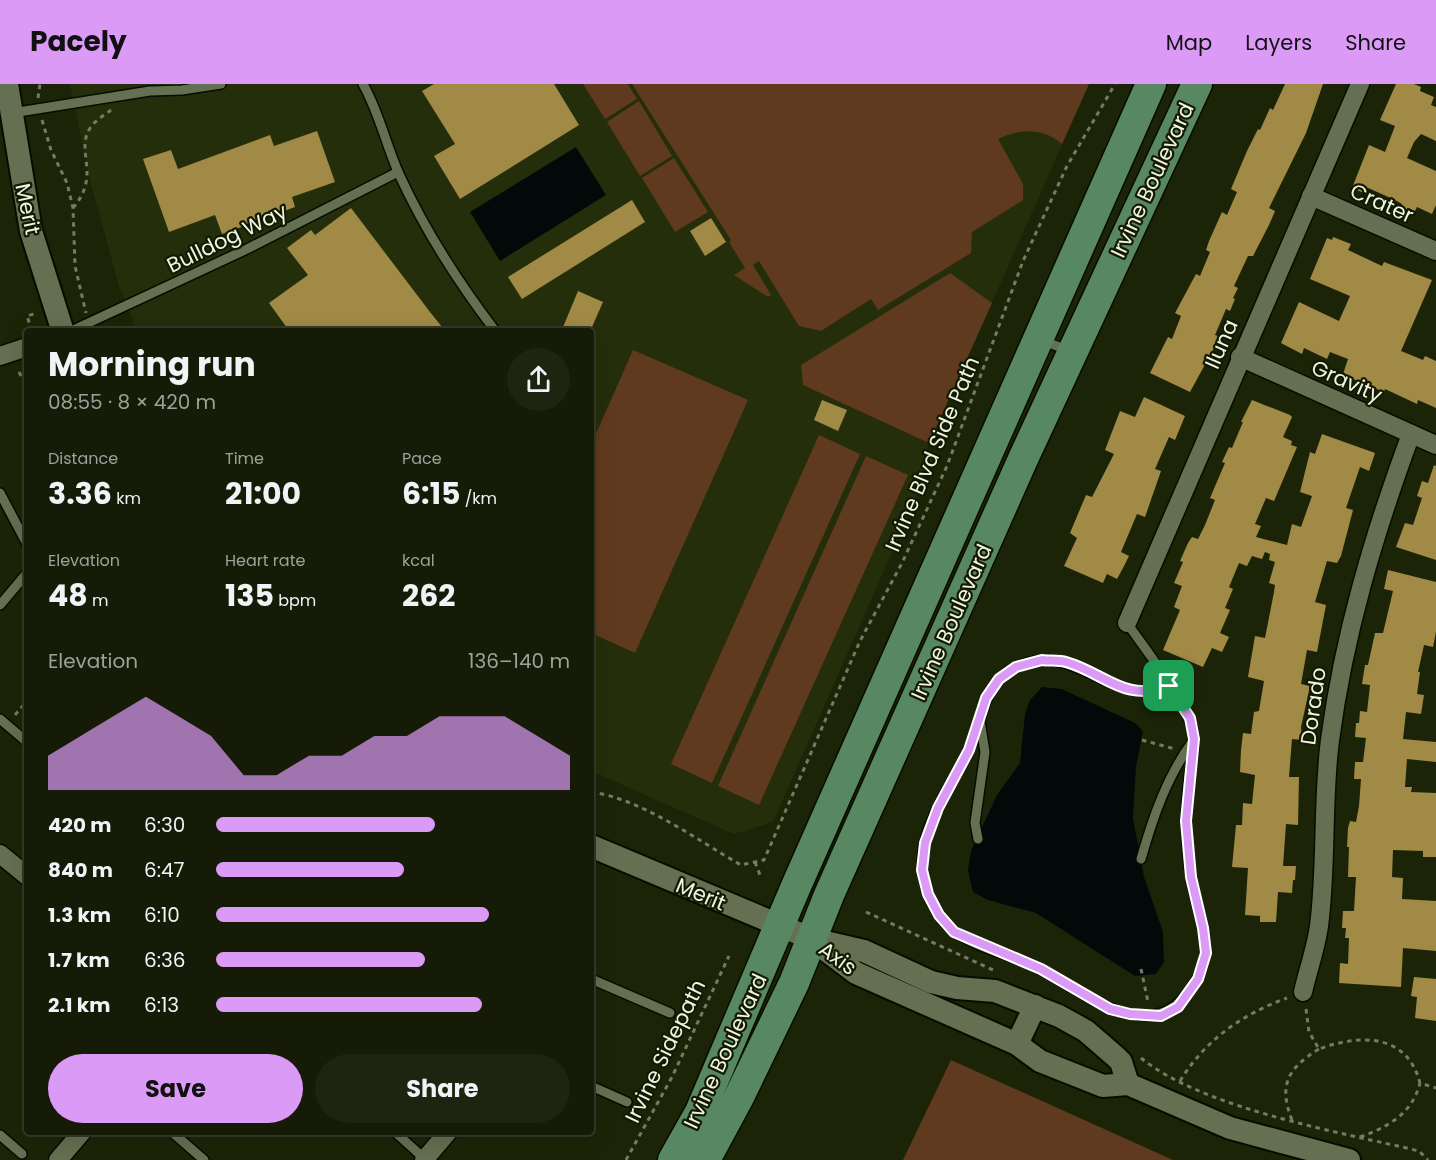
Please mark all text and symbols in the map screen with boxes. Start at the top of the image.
text: Pacely [30,22,127,61]
text: Map [1166,28,1212,57]
text: Layers [1245,28,1312,57]
text: Share [1345,28,1406,57]
street label: Irvine Boulevard [1103,98,1201,262]
street label: Crater [1346,176,1419,230]
street label: Merit [8,181,48,237]
street label: Bulldog Way [162,196,292,280]
street label: Iluna [1197,315,1245,373]
text: Morning run [48,341,256,388]
button: share [507,348,570,411]
street label: Irvine Blvd Side Path [878,352,986,556]
street label: Gravity [1307,353,1387,410]
text: 08:55 · 8 × 420 m [48,388,216,416]
text: Distance [48,447,118,470]
text: Time [225,447,264,470]
text: Pace [402,447,442,470]
text: 3.36 [48,472,112,515]
text: 21:00 [225,472,301,515]
text: 6:15 [402,472,460,515]
text: km [112,487,141,510]
text: /km [460,487,497,510]
street label: Irvine Boulevard [904,539,998,705]
text: Elevation [48,549,120,572]
text: Heart rate [225,549,305,572]
text: kcal [402,549,435,572]
text: 48 [48,574,88,617]
text: 135 [225,574,274,617]
text: 262 [402,574,455,617]
text: m [88,589,109,612]
text: bpm [274,589,316,612]
text: Elevation [48,647,138,675]
text: 136–140 m [468,647,570,675]
pin [1143,660,1194,711]
street label: Dorado [1293,665,1333,747]
icon: arrive [1152,669,1185,702]
text: 420 m [48,811,111,839]
text: 6:30 [144,811,185,839]
text: 840 m [48,856,113,884]
text: 6:47 [144,856,184,884]
street label: Merit [672,871,730,917]
text: 1.3 km [48,901,111,929]
text: 6:10 [144,901,180,929]
street label: Axis [813,934,863,982]
text: 1.7 km [48,946,110,974]
text: 6:36 [144,946,185,974]
street label: Irvine Boulevard [676,969,774,1133]
street label: Irvine Sidepath [618,974,712,1128]
text: 2.1 km [48,991,110,1019]
text: 6:13 [144,991,179,1019]
button: Save [48,1054,303,1123]
button: Share [315,1054,570,1123]

